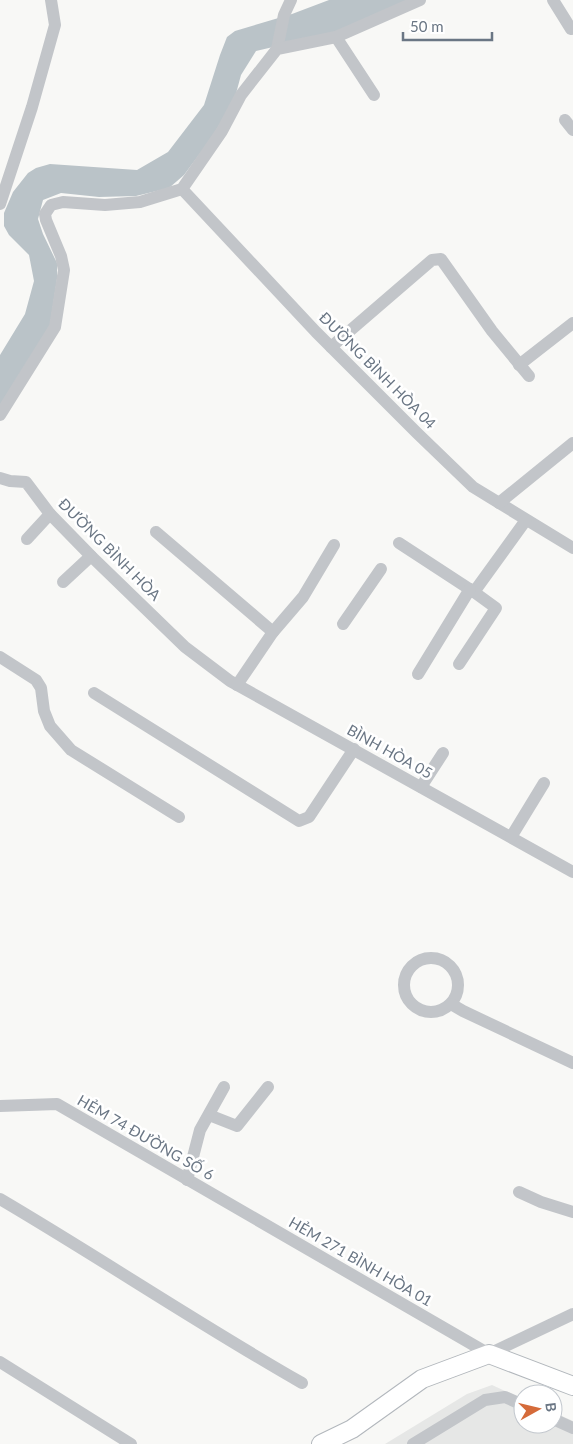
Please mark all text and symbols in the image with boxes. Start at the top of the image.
scale bar [403,10,492,42]
text: 50 m [410,17,444,35]
street label: ĐƯỜNG BÌNH HÒA 04 [316,308,440,432]
street label: ĐƯỜNG BÌNH HÒA [55,494,165,604]
street label: BÌNH HÒA 05 [344,720,436,782]
street label: HẺM 74 ĐƯỜNG SỐ 6 [74,1090,218,1184]
street label: HẺM 271 BÌNH HÒA 01 [286,1213,436,1309]
north arrow [513,1384,563,1434]
text: B [542,1401,560,1413]

